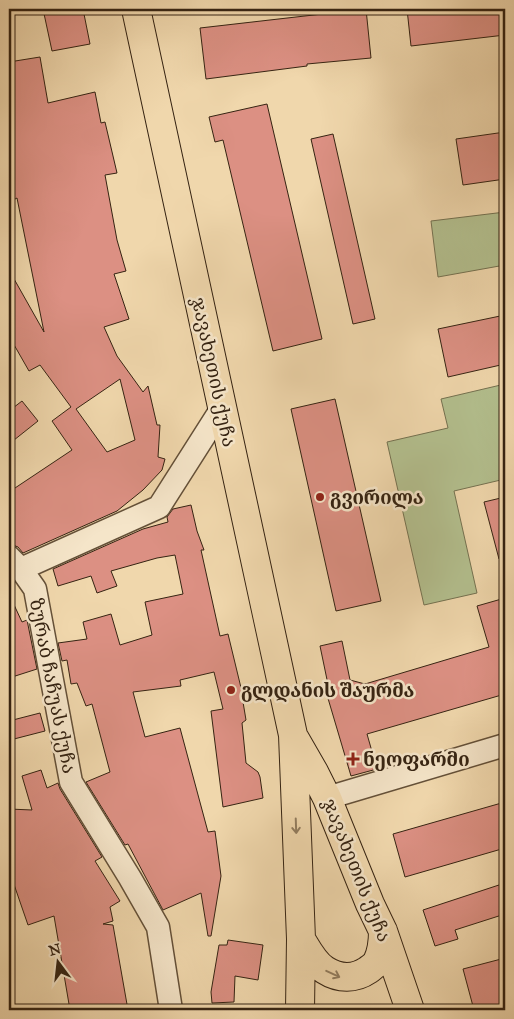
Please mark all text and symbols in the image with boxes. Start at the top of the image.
street label: ჯავახეთის ქუჩა [187,295,241,449]
place label: გვირილა [330,486,424,509]
marker: გვირილა [314,491,326,503]
street label: ზურაბ ჩაჩუას ქუჩა [25,597,81,775]
place label: გლდანის შაურმა [241,679,414,702]
marker: გლდანის შაურმა [225,684,237,696]
place label: ნეოფარმი [363,748,470,771]
marker: ნეოფარმი [347,753,359,765]
street label: ჯავახეთის ქუჩა [318,795,396,945]
one-way arrow [292,817,301,833]
north arrow [32,936,82,986]
text: N [47,940,63,960]
one-way arrow [325,969,340,979]

